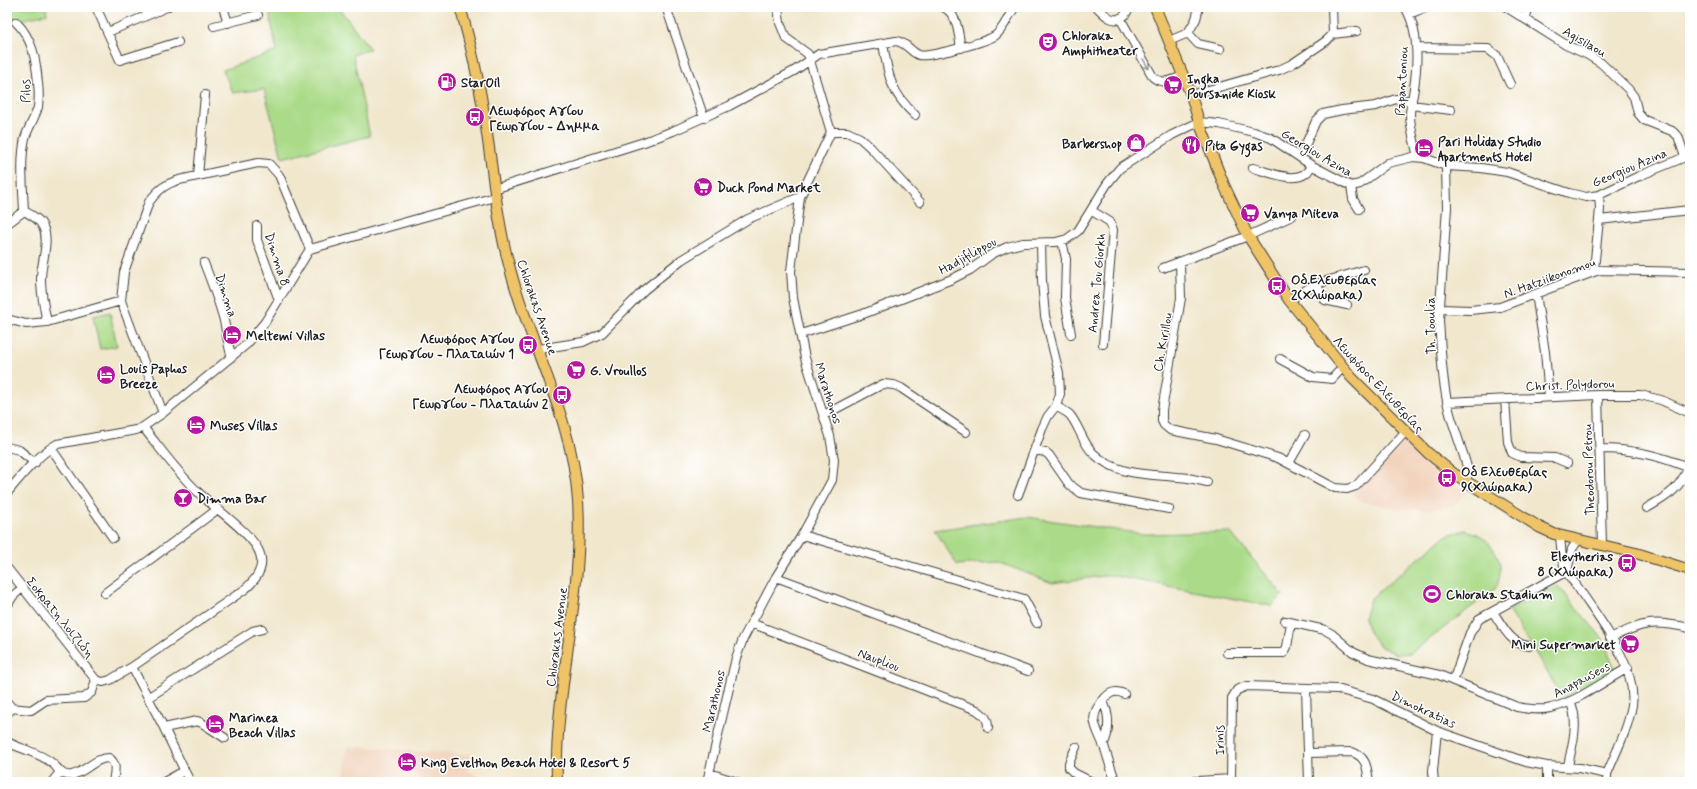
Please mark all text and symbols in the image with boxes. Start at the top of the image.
street label: Agisilaou [1559,23,1609,62]
place label: Chloraka Amphitheater [1062,28,1138,60]
theatre icon: Chloraka Amphitheater [1037,31,1059,53]
street label: Papantoniou [1392,46,1413,116]
one-way arrow [1142,58,1150,70]
fuel station icon: StarOil [436,71,458,93]
place label: Ingka Poursanide Kiosk [1187,71,1277,103]
supermarket icon: Ingka Poursanide Kiosk [1162,74,1184,96]
place label: StarOil [461,75,500,92]
street label: Pilos [18,79,35,103]
place label: Λεωφόρος Αγίου Γεωργίου - Δημμα [489,103,600,135]
bus stop icon: Λεωφόρος Αγίου Γεωργίου - Δημμα [464,106,486,128]
street label: Georgiou Azina [1277,125,1355,182]
shop icon: Barbershop [1125,132,1147,154]
restaurant icon: Pita Gygas [1180,134,1202,156]
place label: Pari Holiday Studio Apartments Hotel [1438,134,1542,167]
place label: Barbershop [1062,136,1122,153]
hotel icon: Pari Holiday Studio Apartments Hotel [1413,137,1435,159]
place label: Pita Gygas [1205,138,1263,158]
street label: Georgiou Azina [1590,145,1670,193]
supermarket icon: Duck Pond Market [692,176,714,198]
place label: Duck Pond Market [717,180,821,197]
supermarket icon: Vanya Miteva [1239,202,1261,224]
place label: Vanya Miteva [1264,206,1339,223]
street label: Dimma 8 [260,231,293,288]
street label: Hadjifilippou [936,233,1000,279]
street label: Andrea Tou Giorkh [1085,233,1110,334]
street label: N. Hatziikonomou [1501,254,1598,303]
street label: Chlorakas Avenue [512,257,561,358]
street label: Dimma [211,272,241,319]
place label: Οδ.Ελευθερίας 2(Χλώρακα) [1291,272,1377,304]
bus stop icon: Οδ.Ελευθερίας 2(Χλώρακα) [1266,275,1288,297]
street label: Th. Tooulia [1422,297,1441,355]
street label: Ch. Kirillou [1150,311,1177,373]
hotel icon: Meltemi Villas [221,324,243,346]
place label: Meltemi Villas [246,328,325,345]
place label: Λεωφόρος Αγίου Γεωργίου - Πλαταιών 1 [379,331,514,363]
street label: Λεωφόρος Ελευθερίας [1329,333,1427,437]
bus stop icon: Λεωφόρος Αγίου Γεωργίου - Πλαταιών 1 [517,334,539,356]
supermarket icon: G. Vroullos [565,359,587,381]
place label: Louis Paphos Breeze [120,361,187,393]
street label: Marathonos [810,361,846,427]
place label: G. Vroullos [590,363,647,380]
hotel icon: Louis Paphos Breeze [95,364,117,386]
street label: Christ. Polydorou [1525,375,1615,396]
place label: Λεωφόρος Αγίου Γεωργίου - Πλαταιών 2 [412,381,549,413]
bus stop icon: Λεωφόρος Αγίου Γεωργίου - Πλαταιών 2 [551,384,573,406]
hotel icon: Muses Villas [185,414,207,436]
place label: Muses Villas [210,418,278,435]
street label: Theodorou Petrou [1579,424,1600,516]
place label: Οδ Ελευθερίας 9(Χλώρακα) [1461,464,1547,496]
bus stop icon: Οδ Ελευθερίας 9(Χλώρακα) [1436,467,1458,489]
bar icon: Dimma Bar [172,487,194,509]
place label: Dimma Bar [197,491,267,508]
place label: Elevtherias 8 (Χλώρακα) [1538,549,1613,581]
bus stop icon: Elevtherias 8 (Χλώρακα) [1616,552,1638,574]
street label: Σοκρατη λοιζιδη [22,574,98,662]
sports icon: Chloraka Stadium [1421,583,1443,605]
street label: Chlorakas Avenue [543,586,572,688]
place label: Chloraka Stadium [1446,587,1553,604]
supermarket icon: Mini Supermarket [1619,633,1641,655]
place label: Mini Supermarket [1511,637,1617,654]
street label: Naupliou [855,645,902,676]
street label: Anapauseos [1550,658,1613,702]
street label: Marathonos [699,668,730,734]
street label: Dimokratias [1388,688,1459,733]
place label: Marinea Beach Villas [229,710,296,742]
hotel icon: Marinea Beach Villas [204,713,226,735]
street label: Irinis [1212,725,1229,755]
hotel icon: King Evelthon Beach Hotel & Resort 5 [396,751,418,773]
place label: King Evelthon Beach Hotel & Resort 5 [421,755,630,774]

